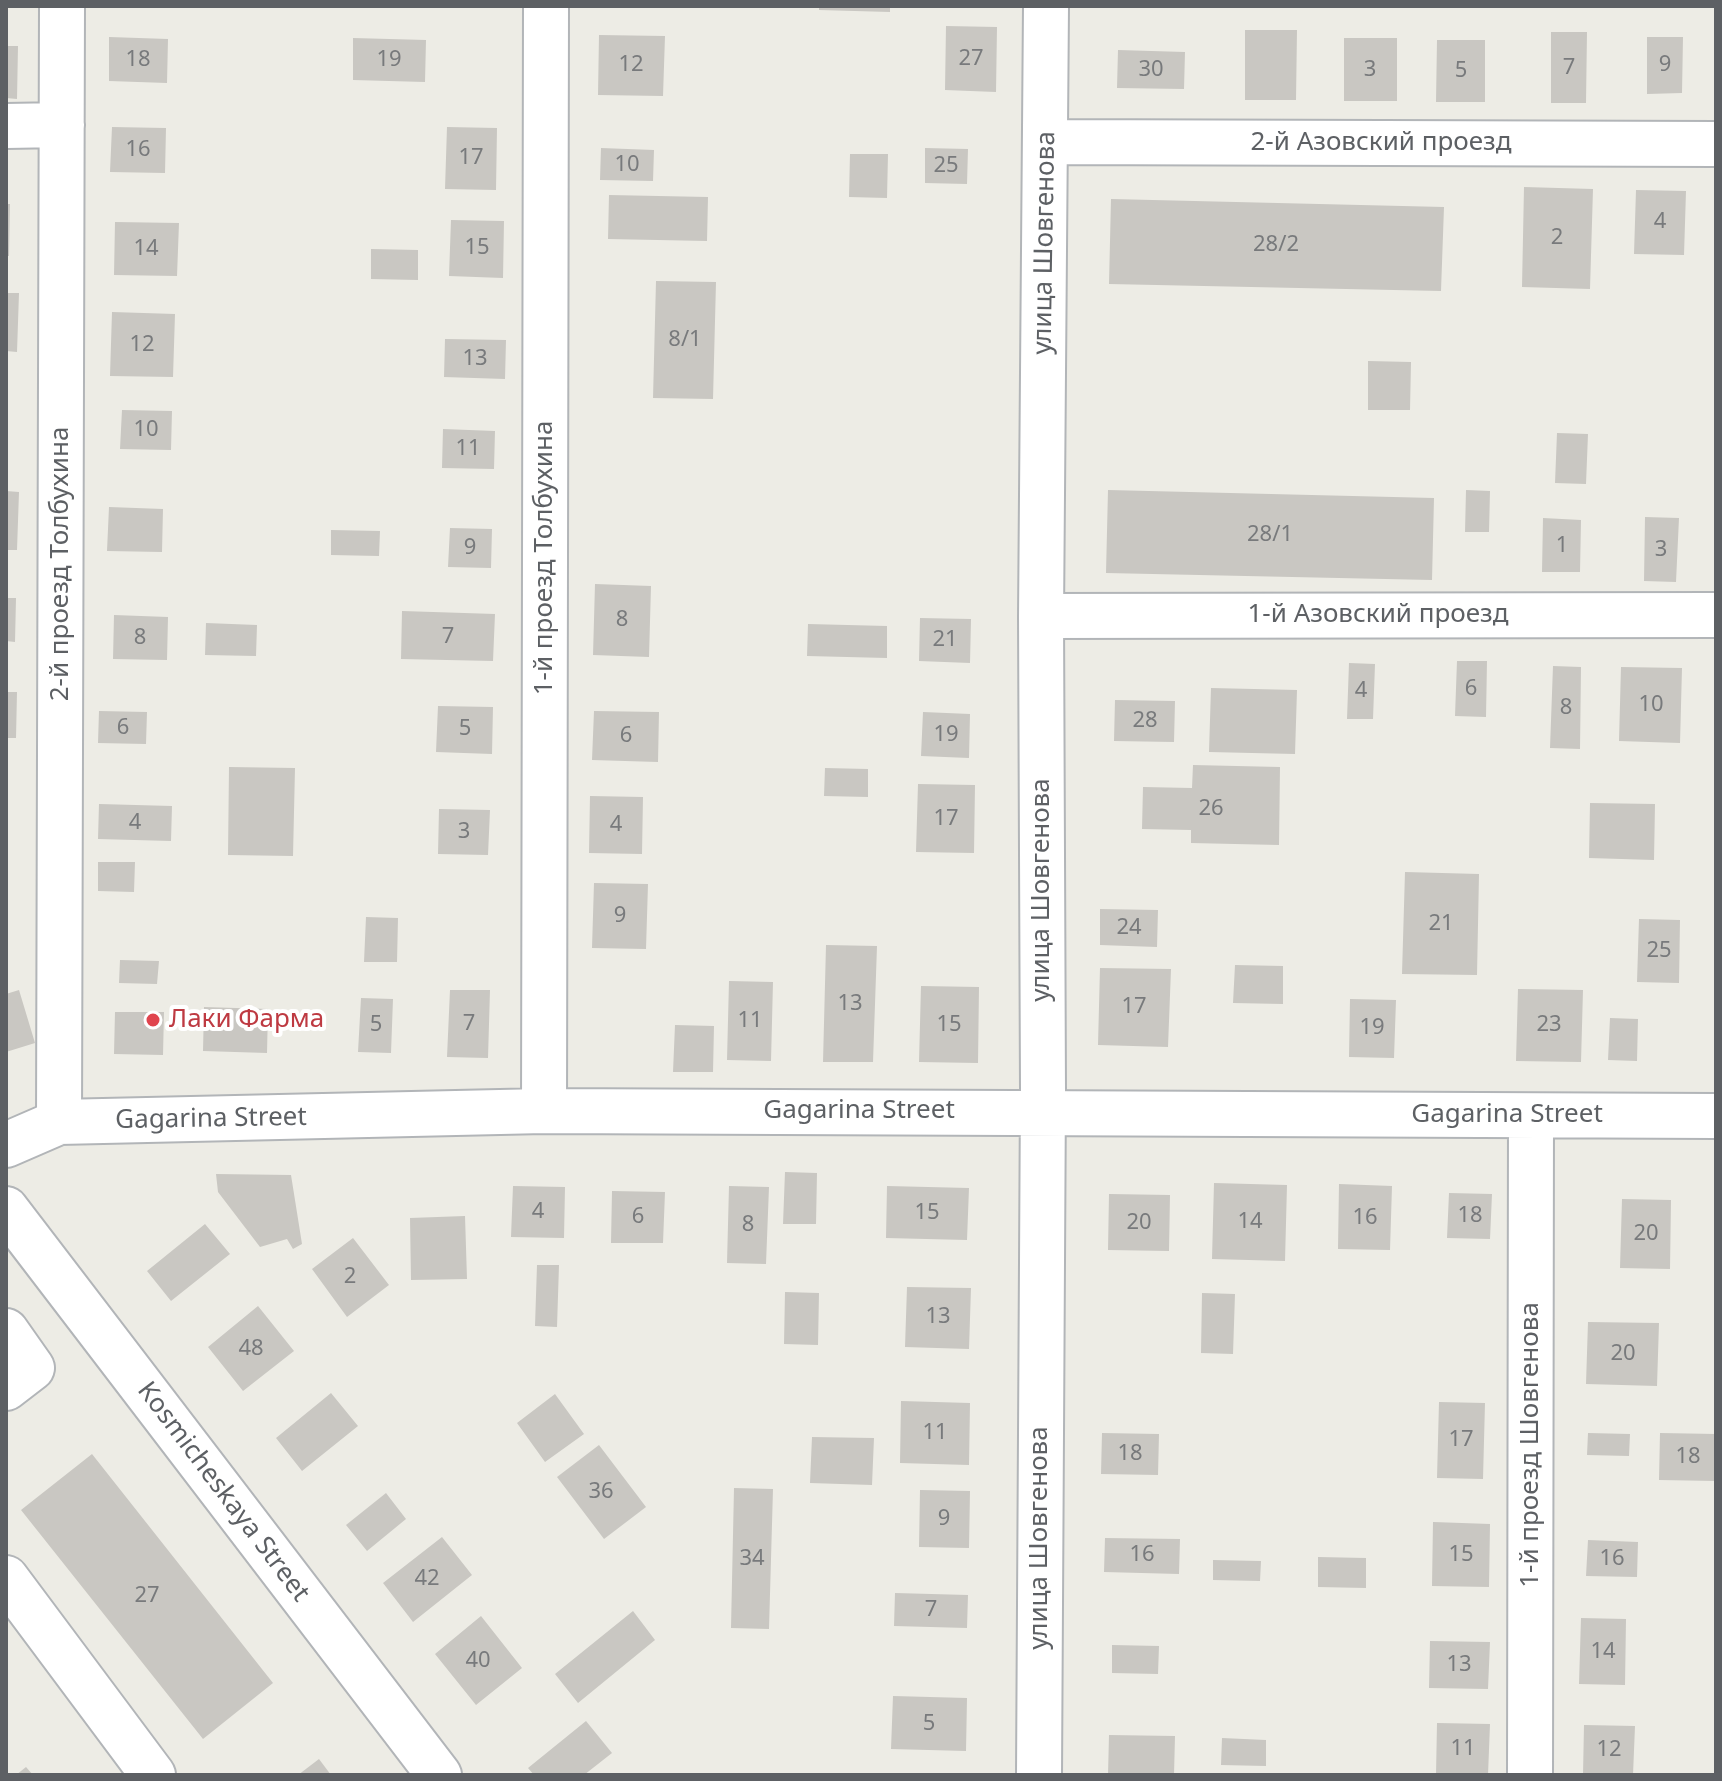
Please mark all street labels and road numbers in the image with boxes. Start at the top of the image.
street label: 2-й Азовский проезд [1250,127,1512,159]
street label: улица Шовгенова [1027,131,1063,355]
street label: 1-й проезд Толбухина [529,421,561,695]
street label: 2-й проезд Толбухина [45,427,77,701]
street label: 1-й Азовский проезд [1247,599,1509,631]
street label: улица Шовгенова [1026,778,1058,1002]
street label: Gagarina Street [763,1095,955,1127]
street label: Gagarina Street [1411,1099,1603,1131]
street label: Gagarina Street [115,1102,307,1136]
street label: 1-й проезд Шовгенова [1515,1302,1547,1588]
street label: Kosmicheskaya Street [130,1376,316,1608]
street label: улица Шовгенова [1024,1426,1056,1650]

